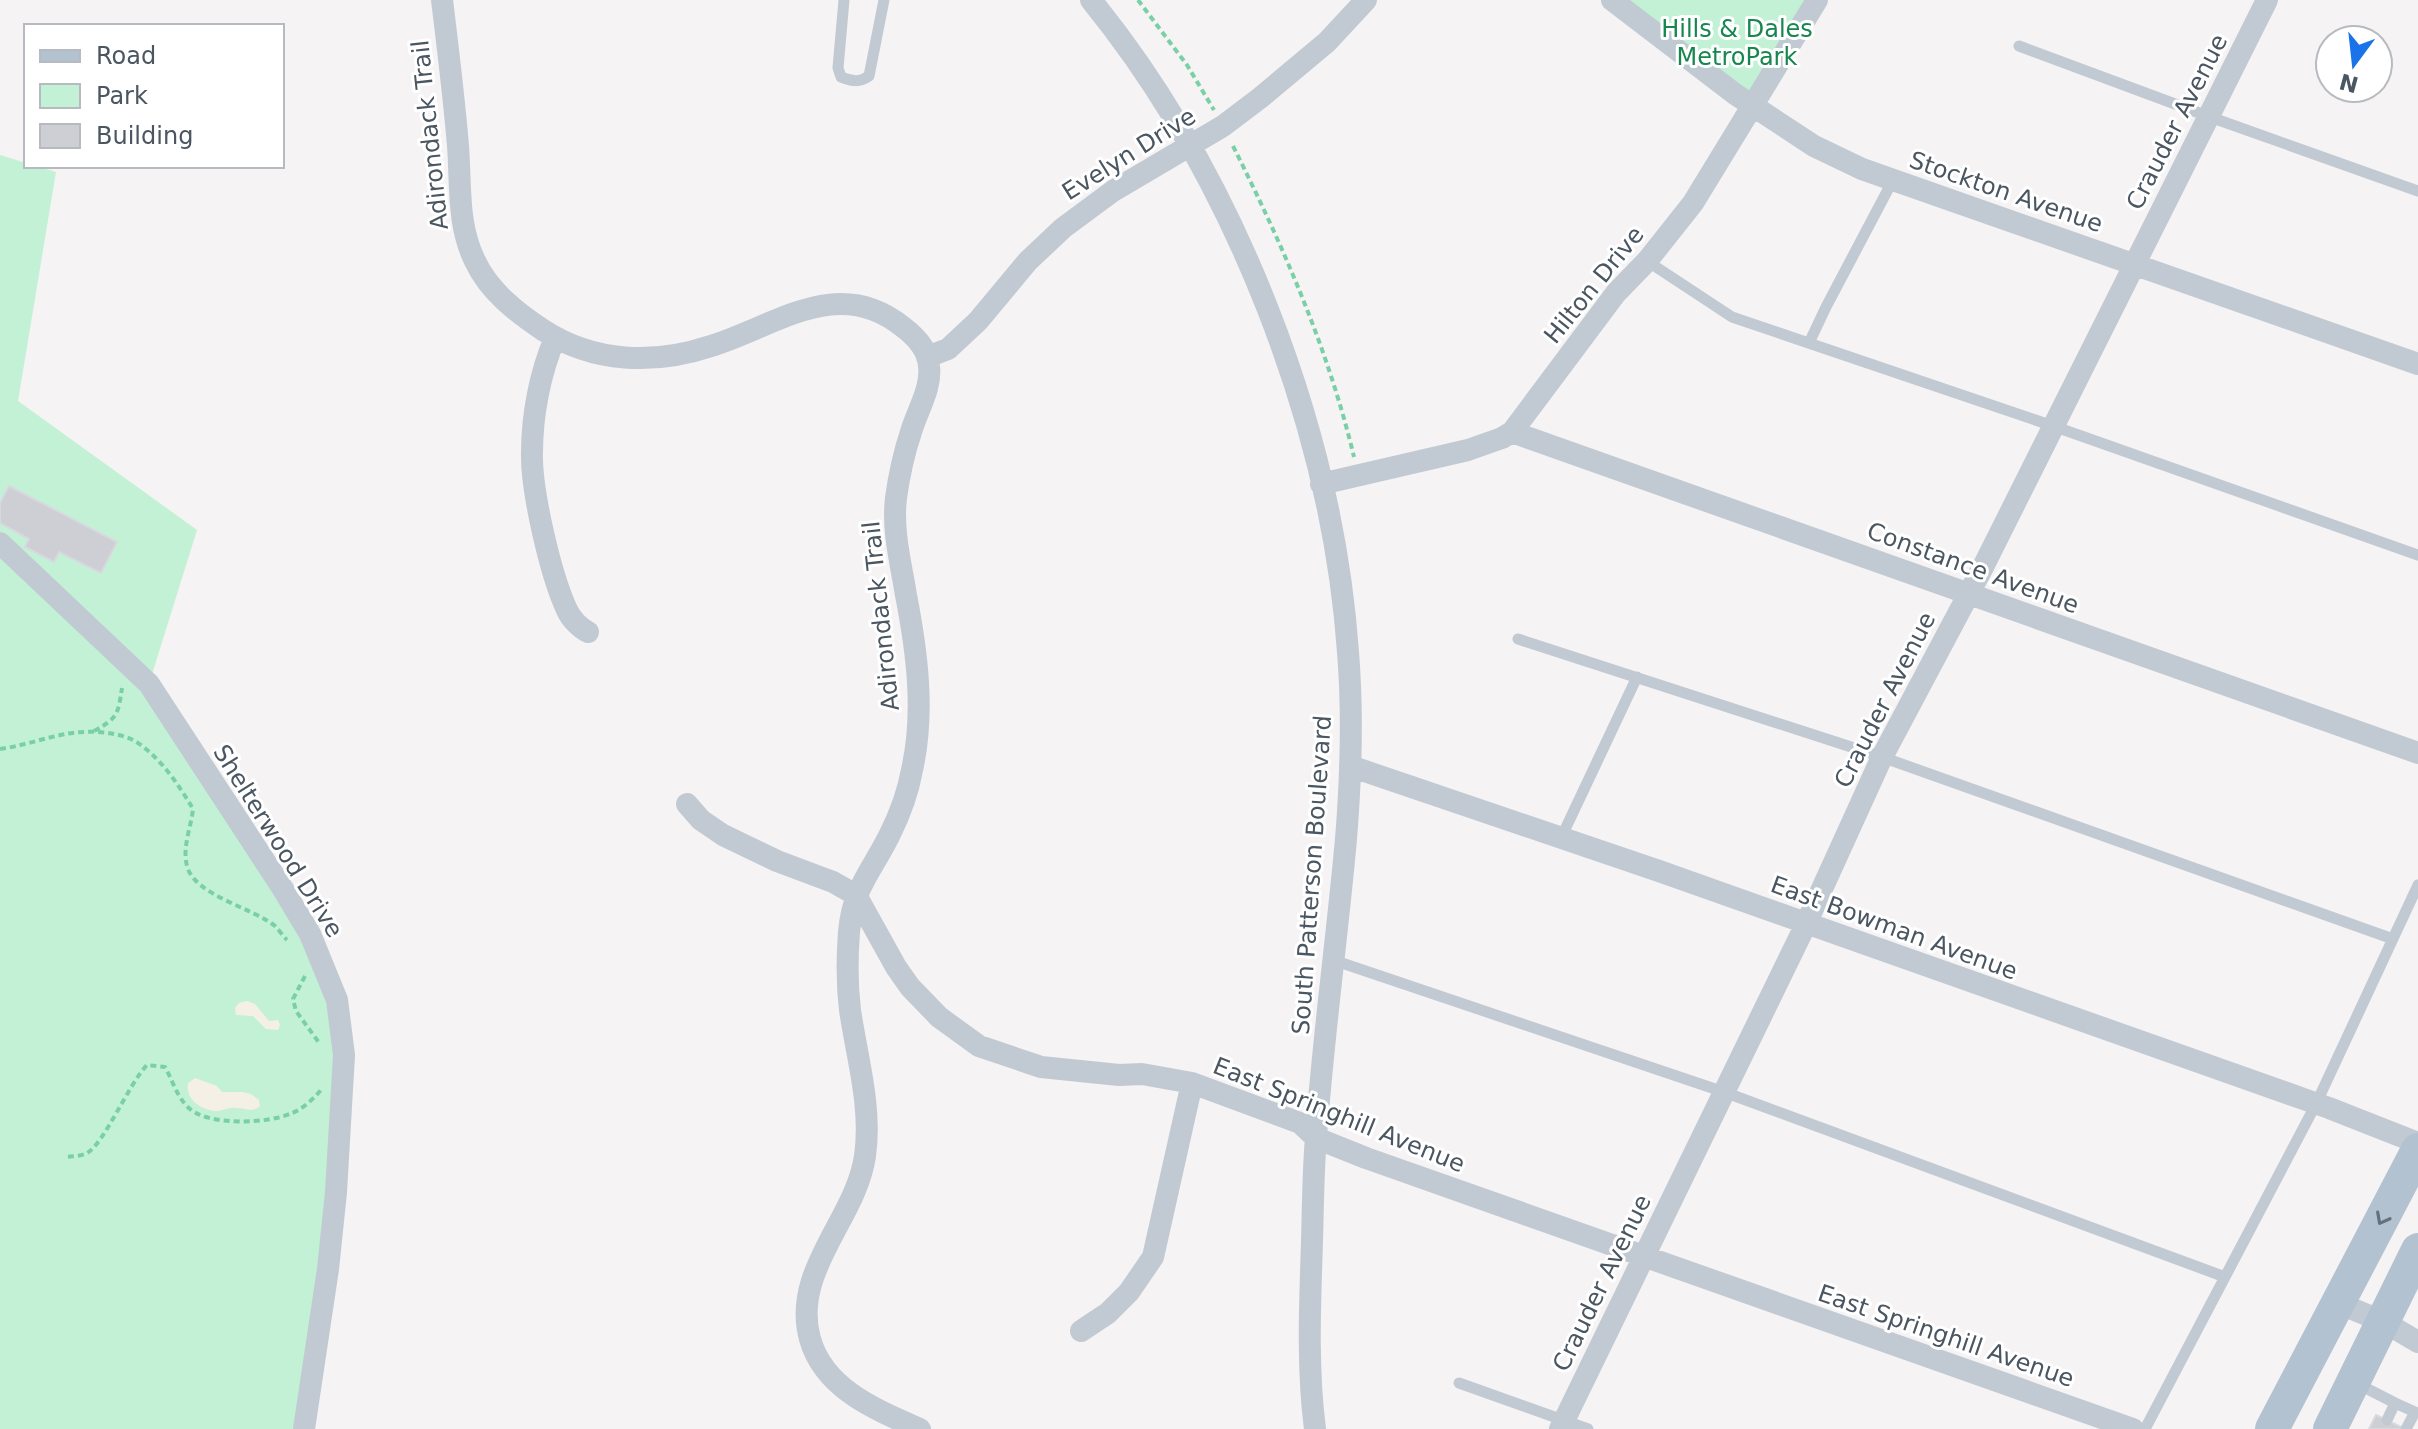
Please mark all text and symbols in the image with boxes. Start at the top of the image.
park label: Hills & Dales MetroPark [1661,15,1813,71]
legend [24,24,284,168]
north arrow [2314,24,2394,104]
street label: Crauder Avenue [2121,30,2233,214]
street label: Adirondack Trail [406,39,454,231]
text: Road [96,42,156,70]
text: N [2337,68,2361,97]
text: Park [96,82,148,110]
street label: Evelyn Drive [1057,102,1201,206]
text: Building [96,122,193,150]
street label: Stockton Avenue [1906,146,2106,238]
street label: Hilton Drive [1538,221,1650,349]
street label: Constance Avenue [1863,517,2083,619]
street label: Adirondack Trail [857,520,905,712]
street label: Crauder Avenue [1829,608,1941,792]
street label: South Patterson Boulevard [1287,714,1337,1036]
street label: Shelterwood Drive [207,740,349,942]
street label: East Bowman Avenue [1767,870,2021,986]
street label: East Springhill Avenue [1209,1052,1469,1178]
street label: Crauder Avenue [1547,1190,1657,1376]
one-way arrow [2376,1211,2391,1226]
street label: East Springhill Avenue [1814,1279,2078,1393]

